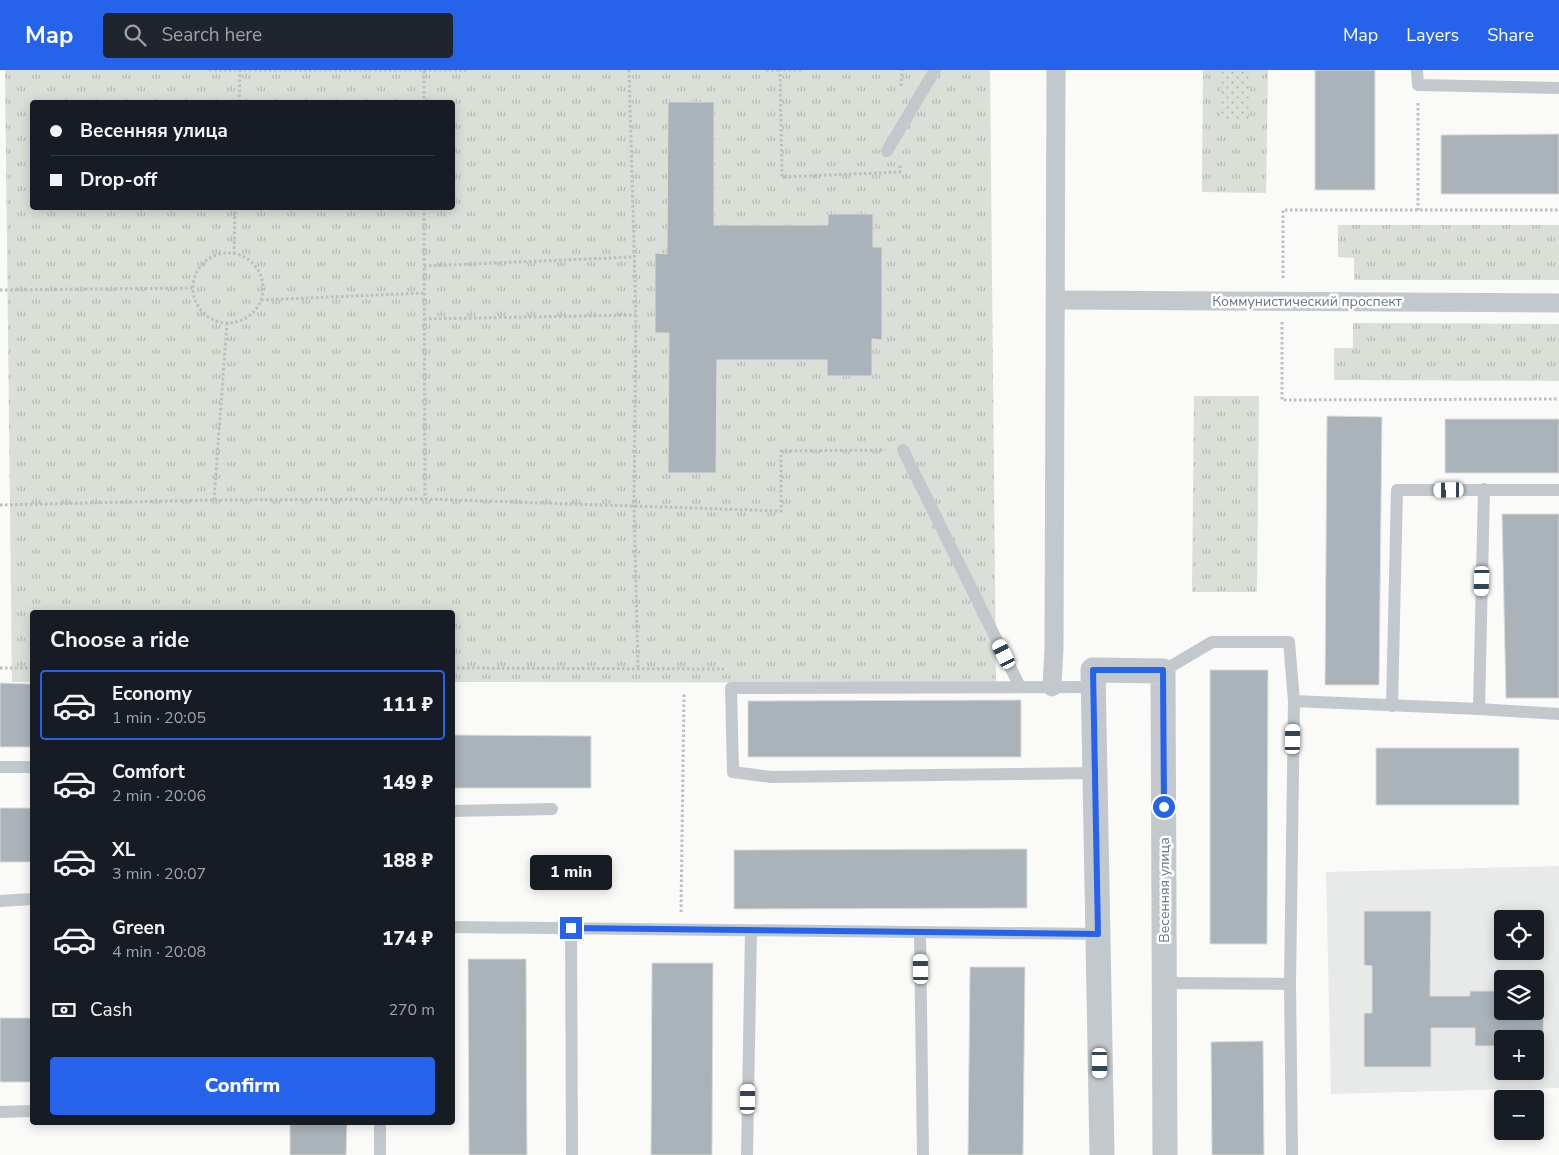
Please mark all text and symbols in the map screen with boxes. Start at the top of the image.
search box [103,13,453,58]
text: Map [25,19,73,51]
icon: search [121,21,149,49]
text: Search here [161,22,262,48]
text: Map [1343,23,1378,47]
text: Layers [1406,23,1459,47]
text: Share [1487,23,1534,47]
text: Весенняя улица [80,118,228,144]
text: Drop-off [80,167,157,193]
street label: Коммунистический проспект [1212,292,1403,311]
car [1433,482,1464,498]
car [1473,566,1490,596]
text: Choose a ride [50,625,189,655]
car [990,637,1017,671]
text: Economy [112,681,192,707]
icon: car [52,683,97,728]
text: 111 ₽ [382,692,433,718]
text: 1 min · 20:05 [112,707,206,729]
car [1285,724,1300,754]
text: Comfort [112,759,185,785]
icon: car [52,761,97,806]
text: 149 ₽ [382,770,433,796]
text: 2 min · 20:06 [112,785,206,807]
route start [1153,796,1175,818]
text: XL [112,837,135,863]
street label: Весенняя улица [1155,837,1174,943]
icon: car [52,839,97,884]
text: 188 ₽ [382,848,433,874]
callout: 1 min [530,856,612,890]
text: 1 min [550,861,592,883]
text: 3 min · 20:07 [112,863,206,885]
map controls [1494,910,1544,1140]
button: locate [1494,910,1544,960]
text: Green [112,915,165,941]
icon: car [52,917,97,962]
route end [560,917,582,939]
text: 174 ₽ [382,926,433,952]
text: 4 min · 20:08 [112,941,206,963]
car [913,954,928,984]
button: layers [1494,970,1544,1020]
icon: cash [50,996,78,1024]
text: Cash [90,997,132,1023]
text: 270 m [388,999,435,1021]
button: + [1494,1030,1544,1080]
car [1092,1048,1107,1078]
button: Confirm [50,1057,435,1115]
car [740,1084,755,1114]
button: − [1494,1090,1544,1140]

